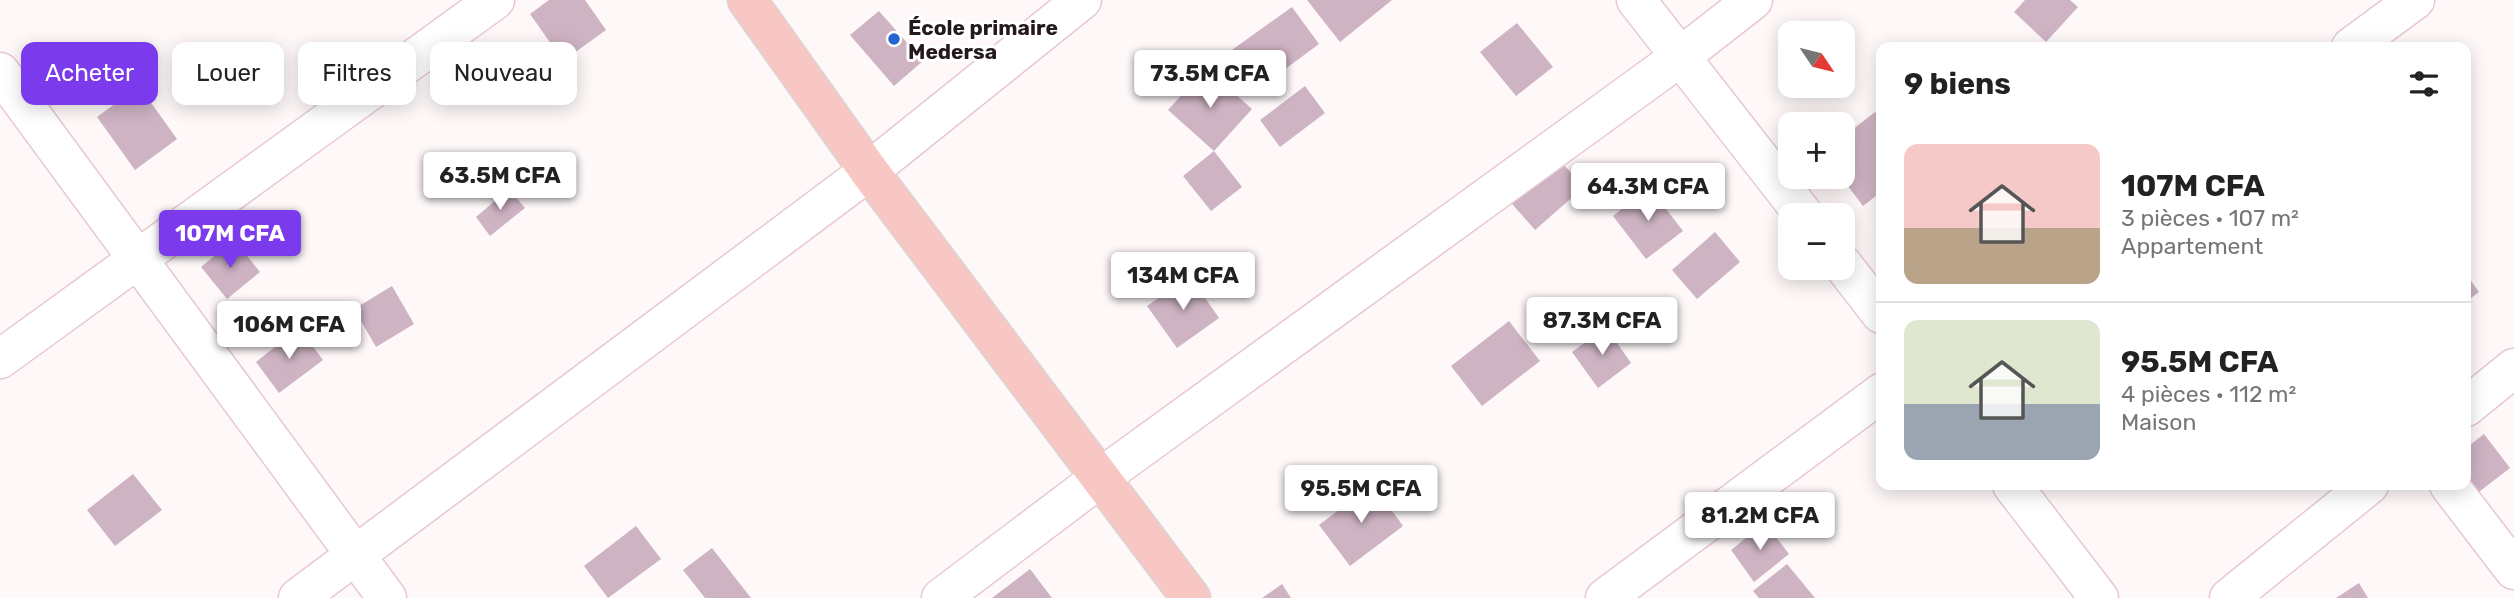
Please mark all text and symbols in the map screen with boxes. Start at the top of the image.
place label: École primaire Medersa [908,15,1058,64]
north arrow [1778,21,1855,98]
map controls [1778,21,1855,280]
marker: École primaire Medersa [886,31,902,47]
chip: Acheter [21,42,158,105]
chip: Louer [172,42,284,105]
chip: Filtres [298,42,416,105]
chip: Nouveau [430,42,577,105]
pin: 73.5M CFA [1130,50,1290,110]
text: 73.5M CFA [1150,59,1270,87]
icon: filters [2405,65,2443,103]
text: 9 biens [1904,66,2011,102]
button: + [1778,112,1855,189]
pin: 63.5M CFA [420,152,580,212]
text: 63.5M CFA [439,161,561,189]
pin: 64.3M CFA [1568,164,1728,223]
text: 107M CFA [2121,168,2265,204]
text: 64.3M CFA [1587,172,1709,200]
icon: home [1960,172,2044,256]
button: − [1778,203,1855,280]
text: 3 pièces · 107 m² [2121,204,2299,232]
pin: 107M CFA [158,210,302,270]
text: 107M CFA [175,219,285,247]
text: Appartement [2121,232,2263,260]
pin: 134M CFA [1111,252,1255,312]
text: 134M CFA [1127,261,1239,289]
pin: 87.3M CFA [1522,298,1682,357]
pin: 106M CFA [217,302,361,361]
text: 87.3M CFA [1543,306,1662,334]
text: 106M CFA [233,310,345,338]
text: 95.5M CFA [2121,344,2279,380]
icon: home [1960,348,2044,432]
text: 4 pièces · 112 m² [2121,380,2296,408]
text: Maison [2121,408,2196,436]
pin: 95.5M CFA [1281,466,1441,525]
text: 95.5M CFA [1301,474,1421,502]
pin: 81.2M CFA [1680,492,1840,552]
text: 81.2M CFA [1701,501,1819,529]

